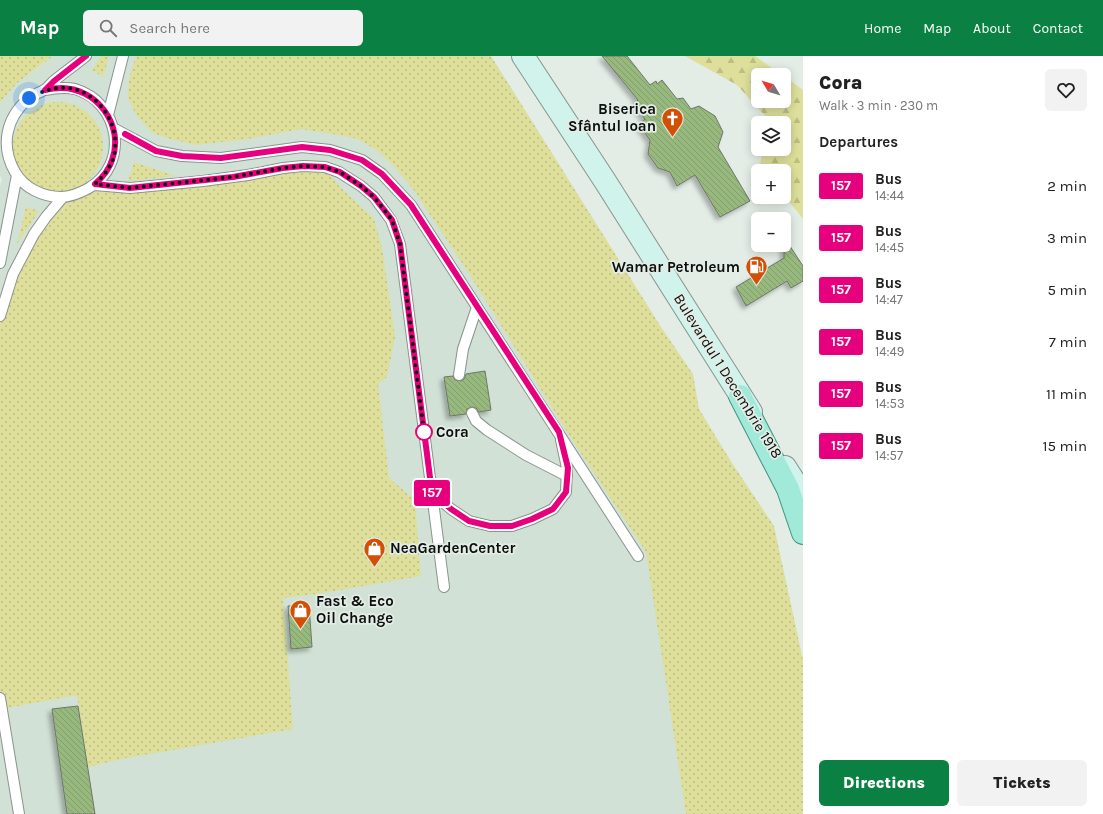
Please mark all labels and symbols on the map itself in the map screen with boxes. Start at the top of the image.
north arrow [751,68,791,108]
your location [19,88,39,108]
place label: Biserica Sfântul Ioan [568,100,656,135]
church icon: Biserica Sfântul Ioan [659,105,685,138]
fuel station icon: Wamar Petroleum [743,254,769,287]
place label: Wamar Petroleum [612,258,740,276]
street label: Bulevardul 1 Decembrie 1918 [670,290,786,462]
marker: Cora [415,423,433,441]
place label: Cora [436,423,469,441]
line badge: 157 [409,480,455,506]
shop icon: NeaGardenCenter [362,535,388,568]
place label: NeaGardenCenter [390,539,515,557]
place label: Fast & Eco Oil Change [316,592,394,627]
shop icon: Fast & Eco Oil Change [287,597,313,630]

